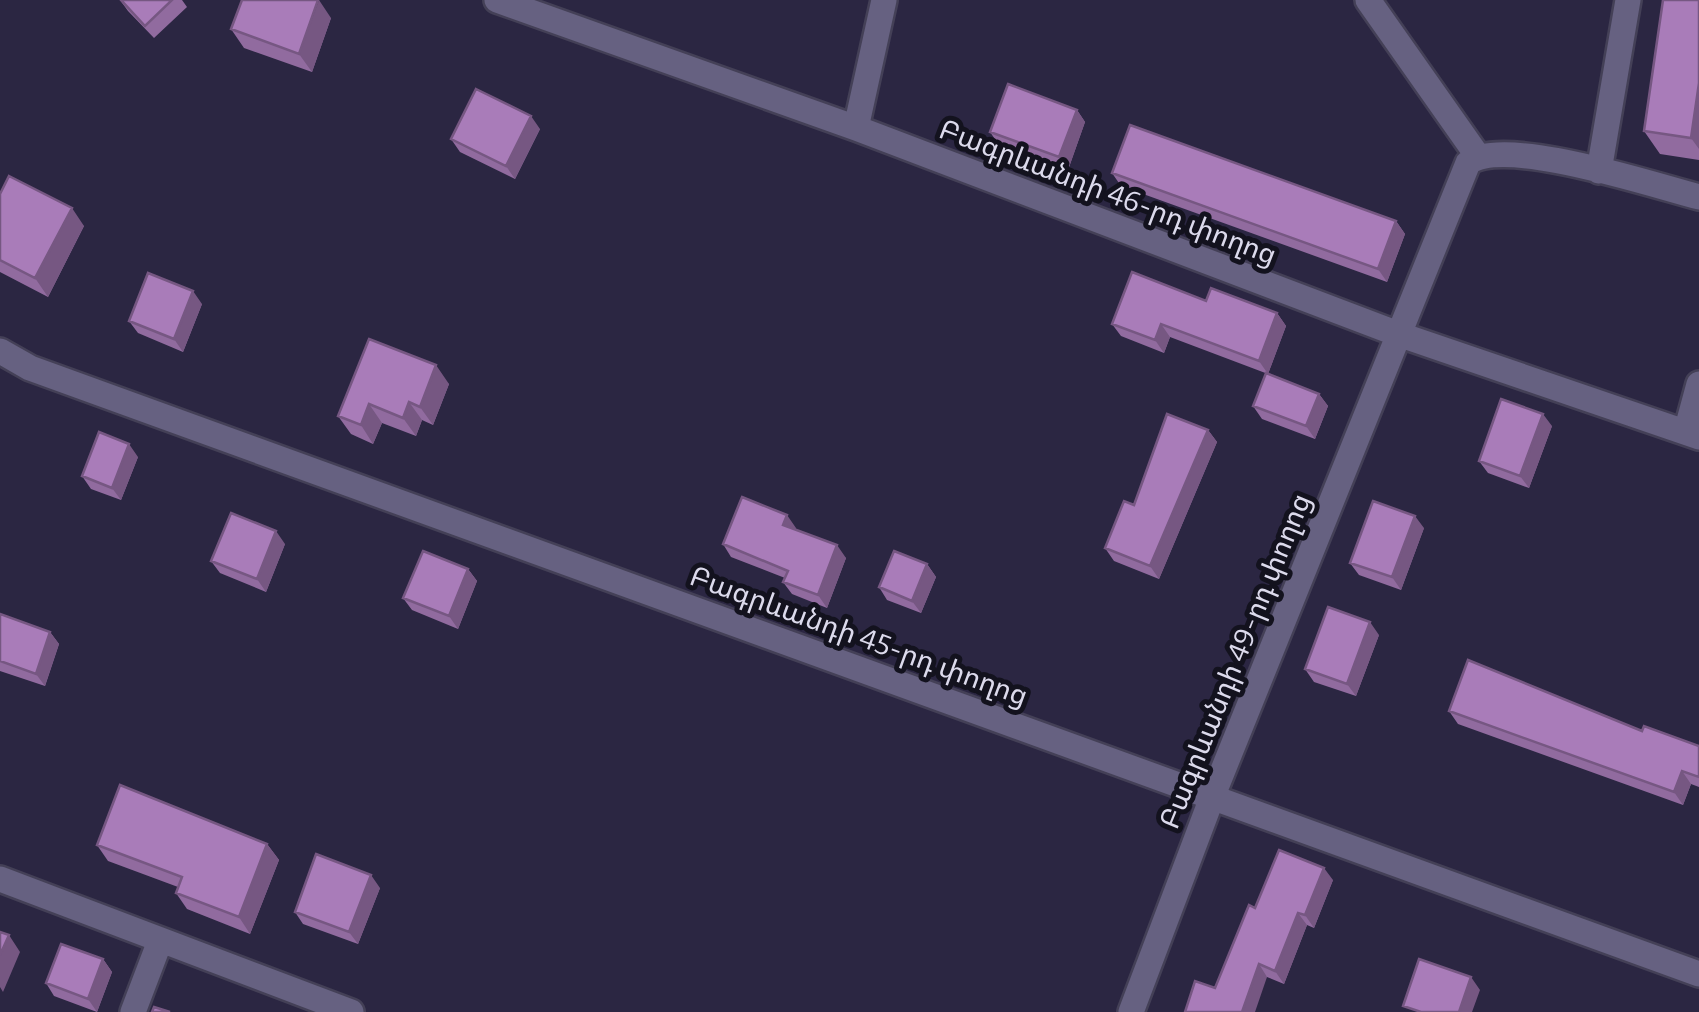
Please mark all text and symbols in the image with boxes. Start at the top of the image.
street label: Բագրևանդի 46-րդ փողոց [935,112,1281,272]
street label: Բագրևանդի 49-րդ փողոց [1153,489,1317,833]
street label: Բագրևանդի 45-րդ փողոց [686,559,1032,713]

